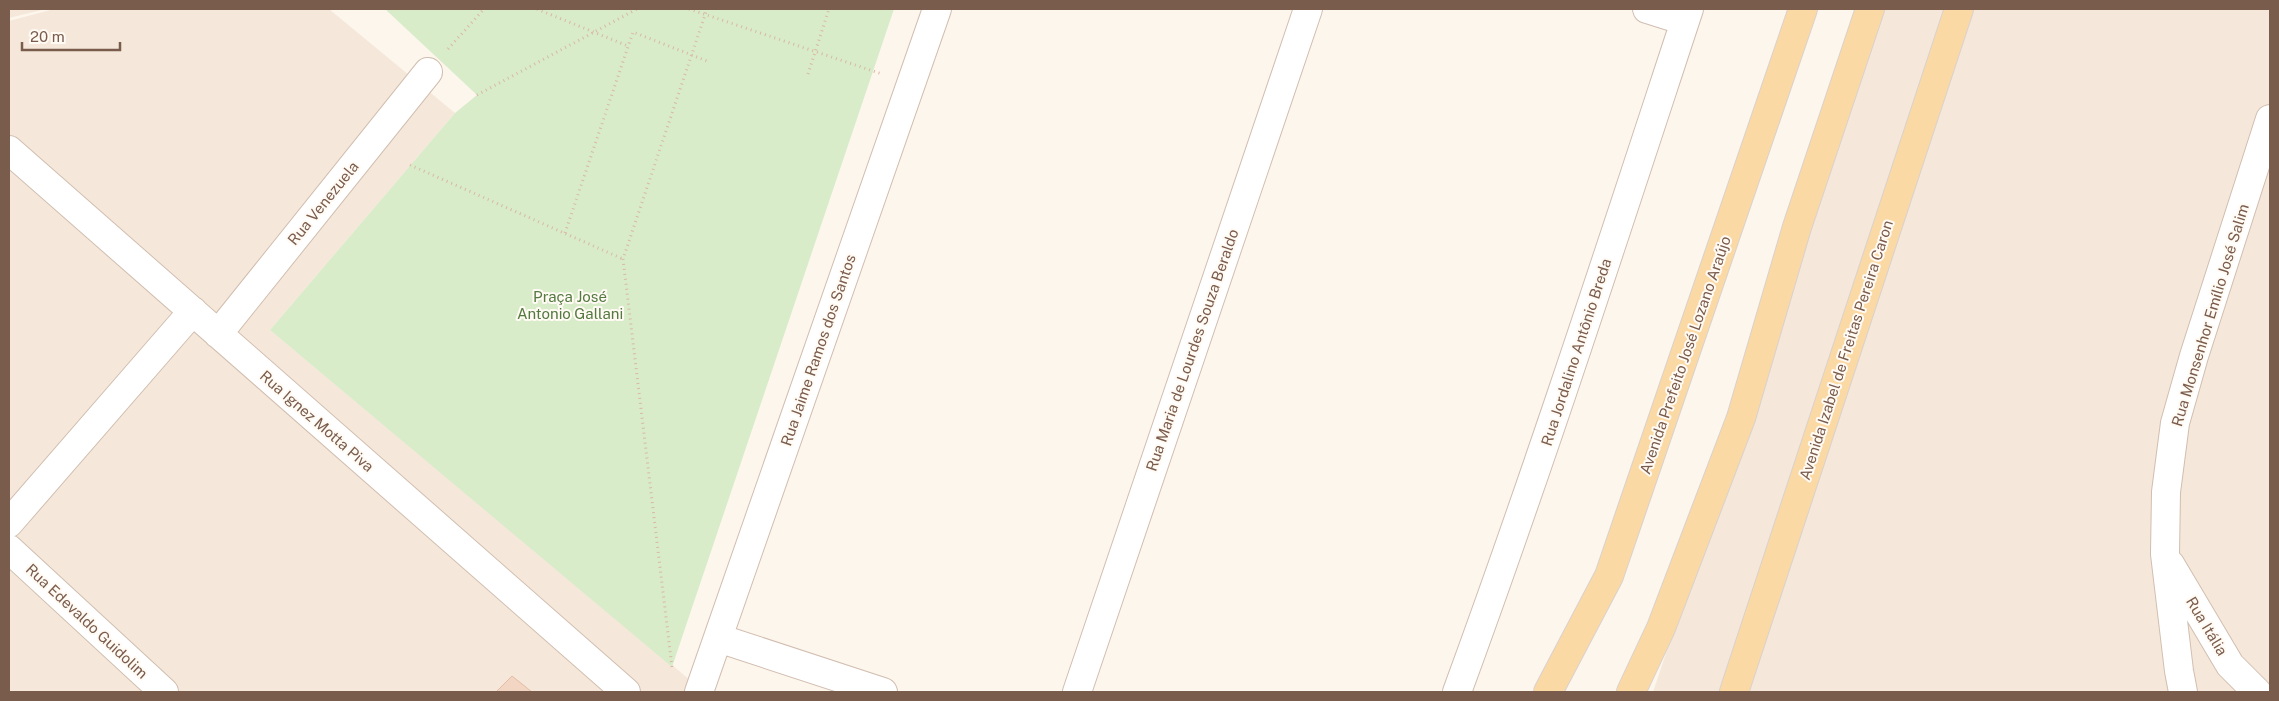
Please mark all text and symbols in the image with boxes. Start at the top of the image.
scale bar [22,20,120,52]
text: 20 m [30,28,65,45]
street label: Rua Venezuela [284,158,362,248]
street label: Rua Monsenhor Emílio José Salim [2168,202,2252,428]
street label: Avenida Izabel de Freitas Pereira Caron [1796,218,1896,482]
street label: Rua Maria de Lourdes Souza Beraldo [1142,227,1242,473]
street label: Avenida Prefeito José Lozano Araújo [1636,234,1734,476]
street label: Rua Jaime Ramos dos Santos [777,252,859,448]
street label: Rua Jordalino Antônio Breda [1538,256,1614,448]
park label: Praça José Antonio Gallani [517,288,623,322]
street label: Rua Ignez Motta Piva [257,367,377,475]
street label: Rua Edevaldo Guidolim [23,560,151,682]
street label: Rua Itália [2183,594,2231,658]

